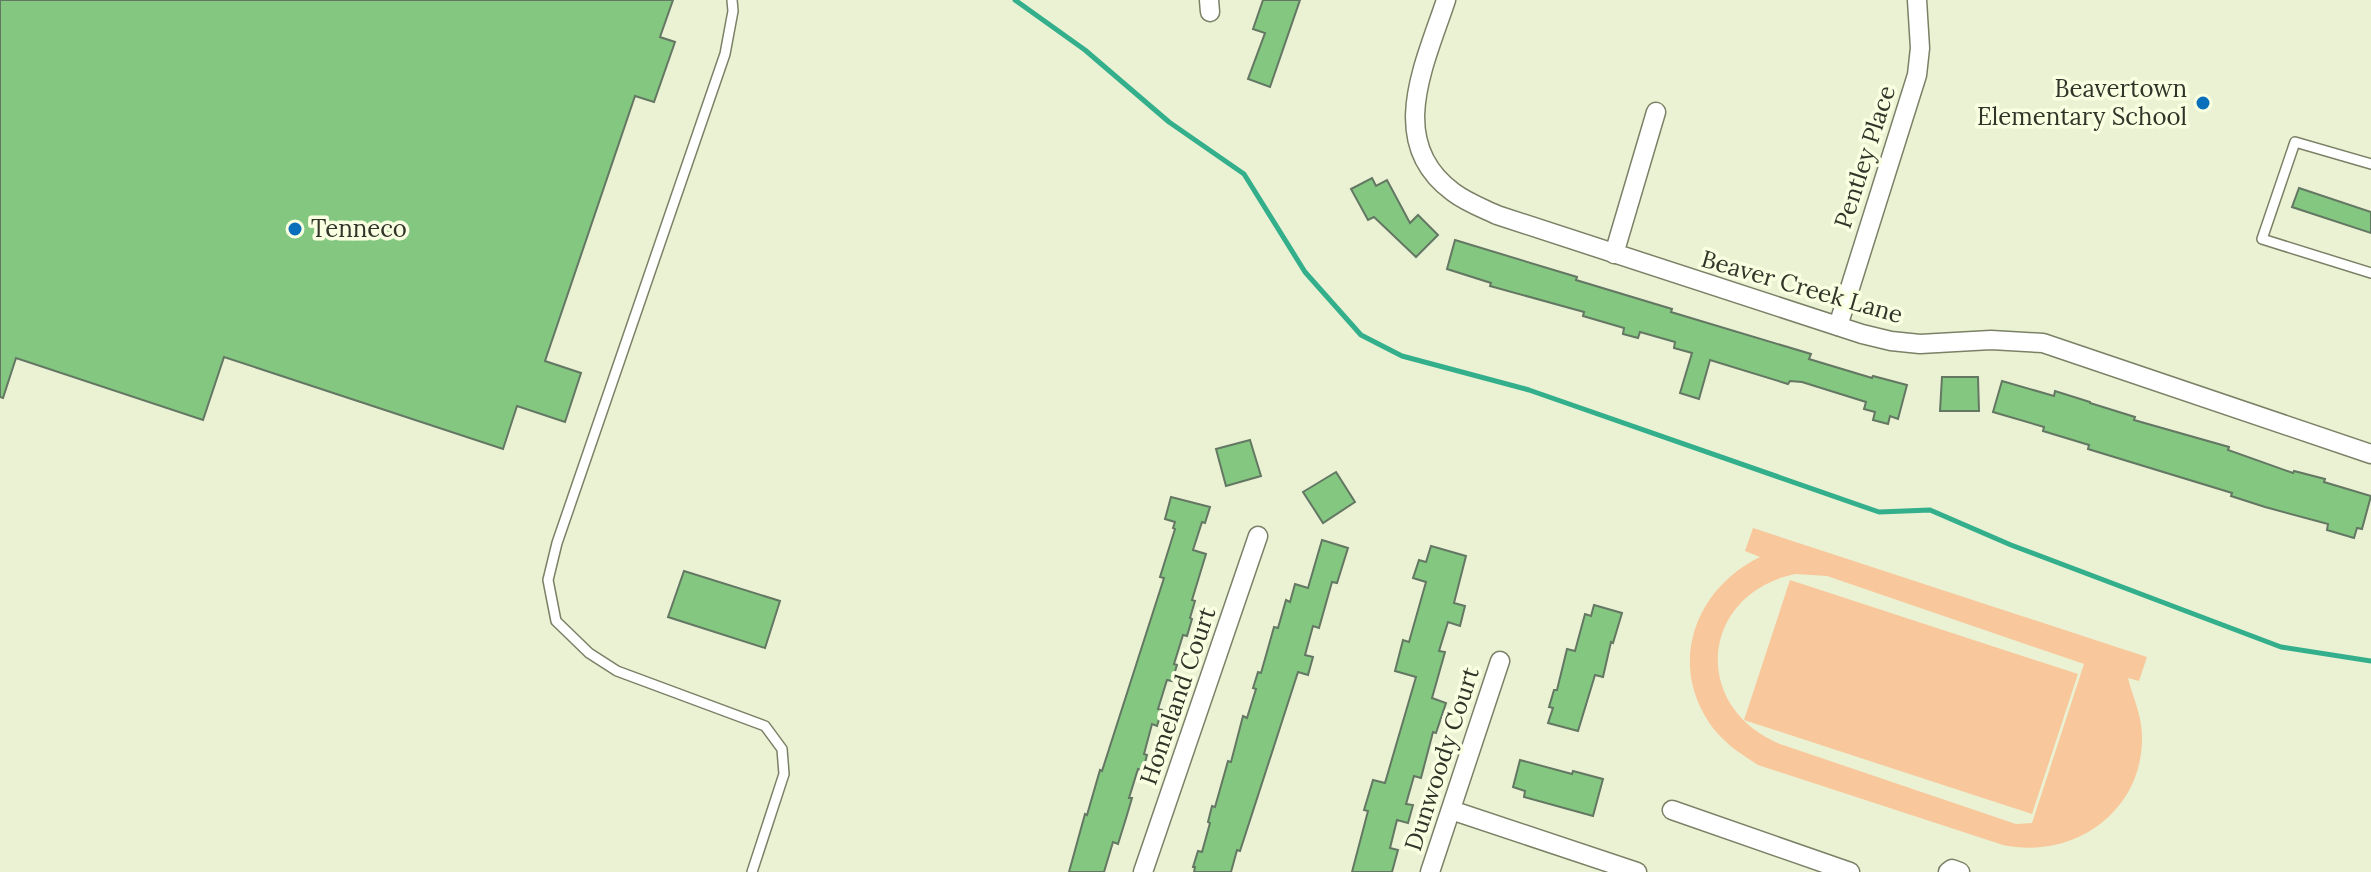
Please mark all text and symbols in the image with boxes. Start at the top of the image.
place label: Beavertown Elementary School [1977,73,2187,132]
street label: Pentley Place [1827,82,1902,232]
marker: Beavertown Elementary School [2194,94,2212,112]
place label: Tenneco [311,213,407,244]
marker: Tenneco [286,220,304,238]
street label: Beaver Creek Lane [1698,243,1906,330]
street label: Homeland Court [1133,602,1223,789]
street label: Dunwoody Court [1397,662,1486,855]

